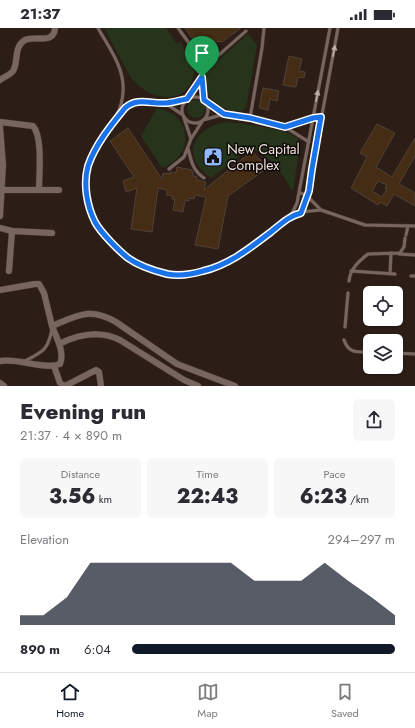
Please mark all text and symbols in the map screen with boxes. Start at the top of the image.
text: 21:37 [20,3,60,25]
pin [185,36,219,77]
icon: arrive [191,42,213,64]
one-way arrow [331,45,337,58]
one-way arrow [315,90,321,102]
place label: New Capital Complex [227,139,300,175]
public building icon: New Capital Complex [202,146,224,168]
map controls [363,286,403,374]
button: locate [363,286,403,326]
button: layers [363,334,403,374]
text: Evening run [20,395,146,427]
button: share [353,399,395,441]
text: 21:37 · 4 × 890 m [20,426,122,445]
text: Distance [61,466,100,482]
text: Time [196,466,219,482]
text: Pace [324,466,345,482]
text: 3.56 [49,482,95,511]
text: 22:43 [177,482,238,511]
text: 6:23 [300,482,347,511]
text: km [95,491,112,507]
text: /km [347,491,369,507]
text: Elevation [20,530,69,549]
text: 294–297 m [328,530,395,549]
text: 890 m [20,640,60,659]
text: 6:04 [84,640,111,659]
tab: Home [56,681,84,721]
tab: Map [197,681,219,721]
tab: Saved [331,681,359,721]

